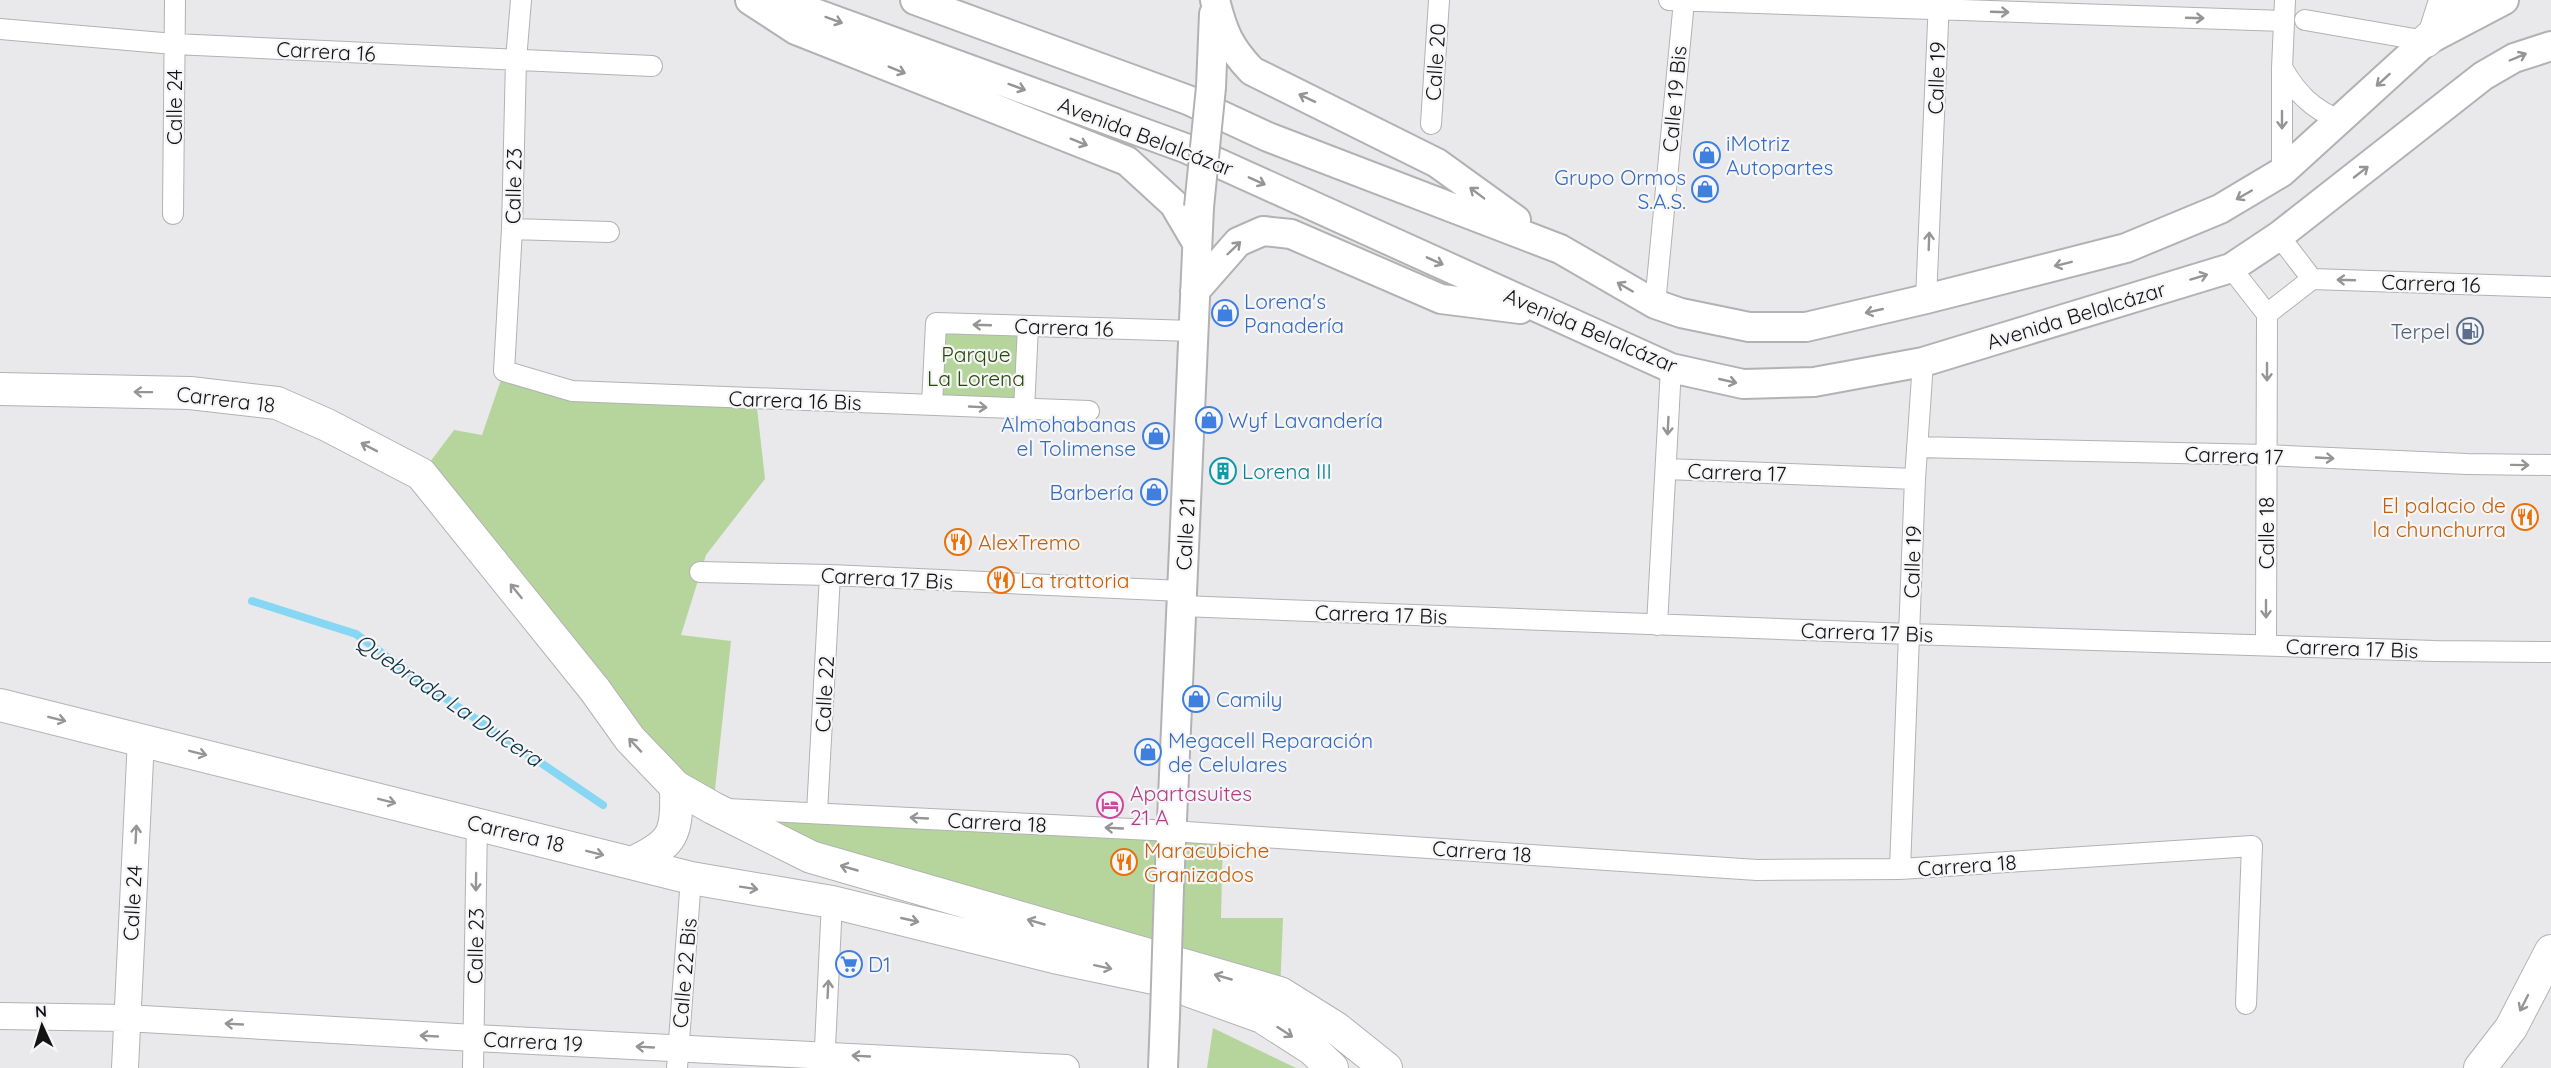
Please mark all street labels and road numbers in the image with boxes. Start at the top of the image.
street label: Calle 20 [1419,22,1451,102]
street label: Carrera 16 [276,35,376,67]
street label: Calle 19 [1922,41,1950,115]
street label: Calle 19 Bis [1656,45,1692,153]
street label: Calle 24 [161,69,187,145]
street label: Avenida Belalcázar [1055,91,1237,181]
street label: Calle 23 [499,148,527,224]
street label: Carrera 16 [2381,268,2481,298]
street label: Avenida Belalcázar [1983,275,2169,355]
street label: Avenida Belalcázar [1500,282,1682,378]
street label: Carrera 16 [1014,312,1114,342]
street label: Carrera 18 [175,380,277,418]
street label: Carrera 16 Bis [728,385,862,415]
street label: Carrera 17 [2184,440,2284,470]
street label: Carrera 17 [1687,457,1787,487]
street label: Calle 21 [1170,497,1200,571]
street label: Calle 18 [2253,497,2279,569]
street label: Calle 19 [1898,525,1926,599]
street label: Carrera 17 Bis [820,562,954,594]
street label: Carrera 17 Bis [1314,599,1448,629]
street label: Carrera 17 Bis [1800,617,1934,647]
street label: Carrera 17 Bis [2285,633,2419,663]
street label: Calle 22 [809,655,839,733]
street label: Carrera 18 [947,806,1047,838]
street label: Carrera 18 [465,808,567,858]
street label: Carrera 18 [1432,835,1532,867]
street label: Carrera 18 [1917,849,2017,881]
street label: Calle 24 [117,864,147,942]
street label: Calle 23 [461,908,489,984]
street label: Calle 22 Bis [666,917,702,1029]
street label: Carrera 19 [482,1025,584,1057]

